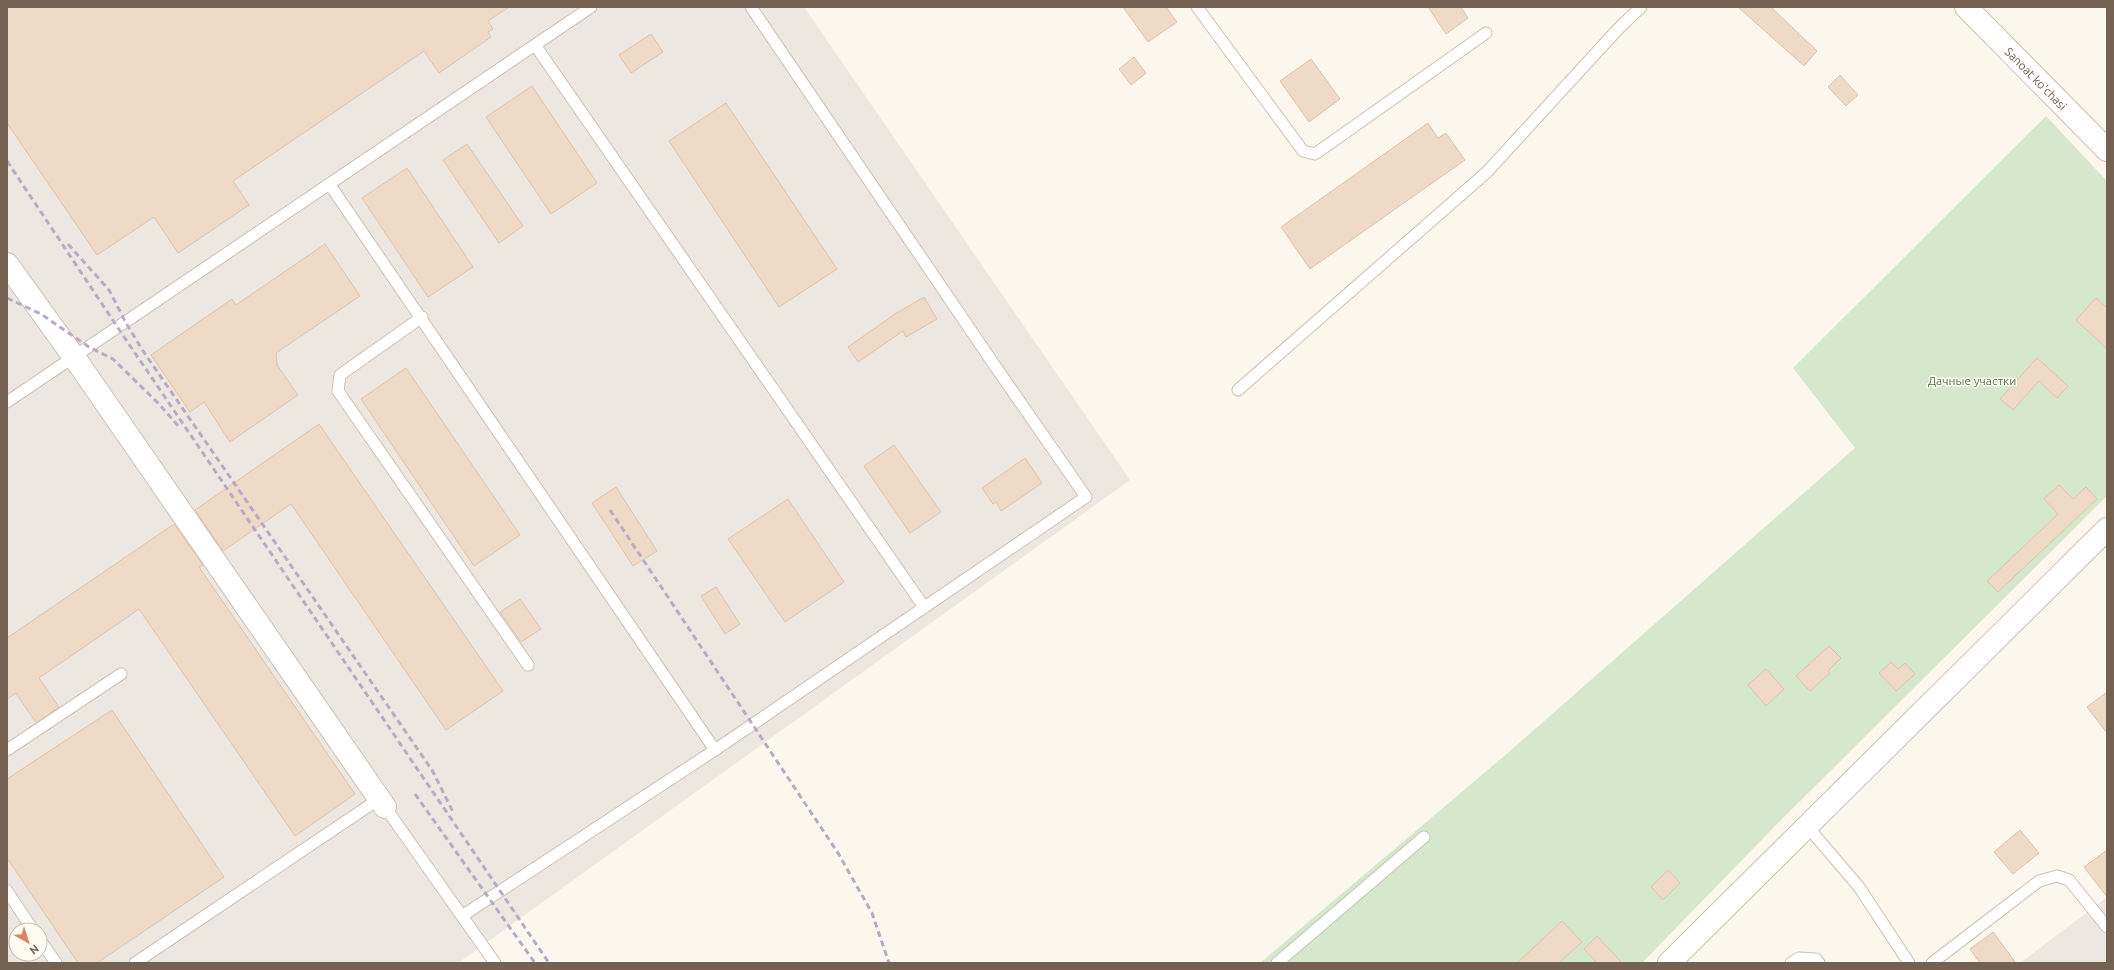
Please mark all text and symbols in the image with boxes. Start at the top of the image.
street label: Sanoat ko'chasi [2003,44,2070,112]
park label: Дачные участки [1928,374,2016,387]
north arrow [8,922,48,962]
text: N [27,943,41,957]

